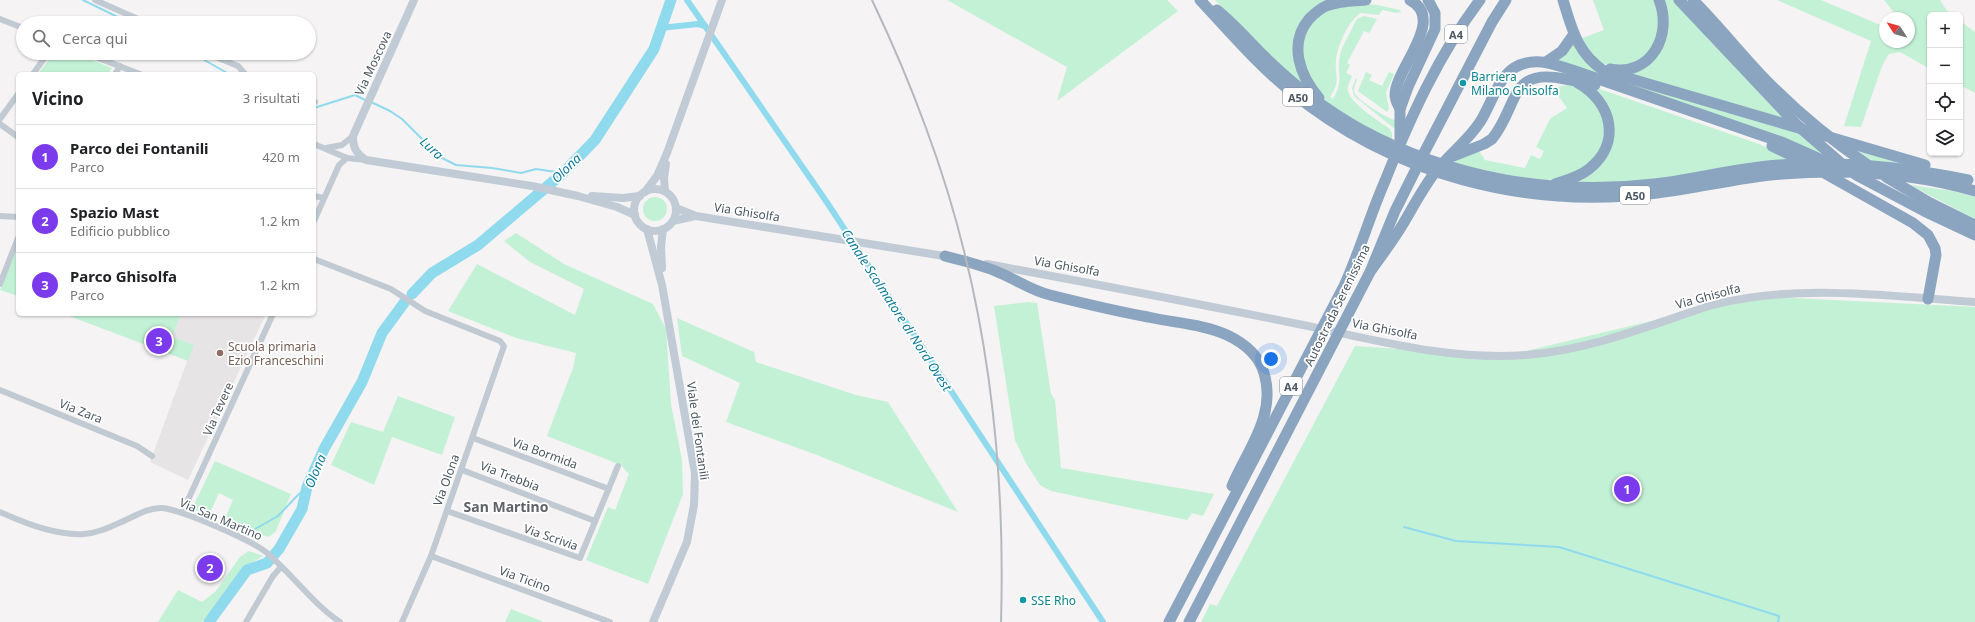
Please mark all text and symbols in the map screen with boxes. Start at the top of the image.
north arrow [1879,12,1915,48]
map controls [1927,12,1963,156]
button: + [1927,12,1963,48]
search box [16,16,316,60]
road number: A4 [1445,25,1467,43]
icon: search [30,27,52,49]
text: Cerca qui [62,28,128,48]
street label: Via Moscova [351,28,395,98]
button: − [1927,48,1963,84]
place label: Barriera Milano Ghisolfa [1471,68,1559,99]
marker: Barriera Milano Ghisolfa [1458,78,1468,88]
button: locate [1927,84,1963,120]
text: Vicino [32,87,84,110]
road number: A50 [1283,88,1313,106]
text: 3 risultati [243,89,300,107]
button: layers [1927,120,1963,156]
water label: Lura [416,133,448,164]
text: Parco dei Fontanili [70,138,209,158]
text: 1 [41,148,49,166]
text: 420 m [262,148,300,166]
water label: Olona [547,149,585,187]
text: Parco [70,158,104,176]
road number: A50 [1620,186,1650,204]
street label: Via Ghisolfa [713,198,781,226]
text: Spazio Mast [70,202,159,222]
text: 2 [41,212,49,230]
text: 1.2 km [259,212,300,230]
text: Edificio pubblico [70,222,170,240]
water label: Canale Scolmatore di Nord Ovest [838,225,957,395]
street label: Autostrada Serenissima [1300,241,1374,369]
street label: Via Ghisolfa [1033,252,1101,280]
text: Parco Ghisolfa [70,266,177,286]
text: 3 [41,276,49,294]
text: 1.2 km [259,276,300,294]
street label: Via Ghisolfa [1674,279,1742,313]
text: Parco [70,286,104,304]
street label: Via Ghisolfa [1351,314,1419,344]
pin: 3 [146,326,172,356]
place label: Scuola primaria Ezio Franceschini [228,338,324,369]
marker: Scuola primaria Ezio Franceschini [215,348,225,358]
your location [1261,349,1281,369]
road number: A4 [1280,377,1302,395]
street label: Via Tevere [199,379,237,438]
street label: Viale dei Fontanili [683,381,713,481]
street label: Via Zara [57,395,105,427]
street label: Via Bormida [510,433,580,473]
water label: Olona [300,451,330,491]
street label: Via Olona [429,452,463,508]
street label: Via Trebbia [478,457,542,495]
pin: 1 [1614,474,1640,504]
street label: Via San Martino [177,494,265,544]
district label: San Martino [464,497,549,516]
street label: Via Scrivia [522,520,580,554]
pin: 2 [197,553,223,583]
street label: Via Ticino [497,562,553,596]
place label: SSE Rho [1031,592,1076,609]
marker: SSE Rho [1018,595,1028,605]

